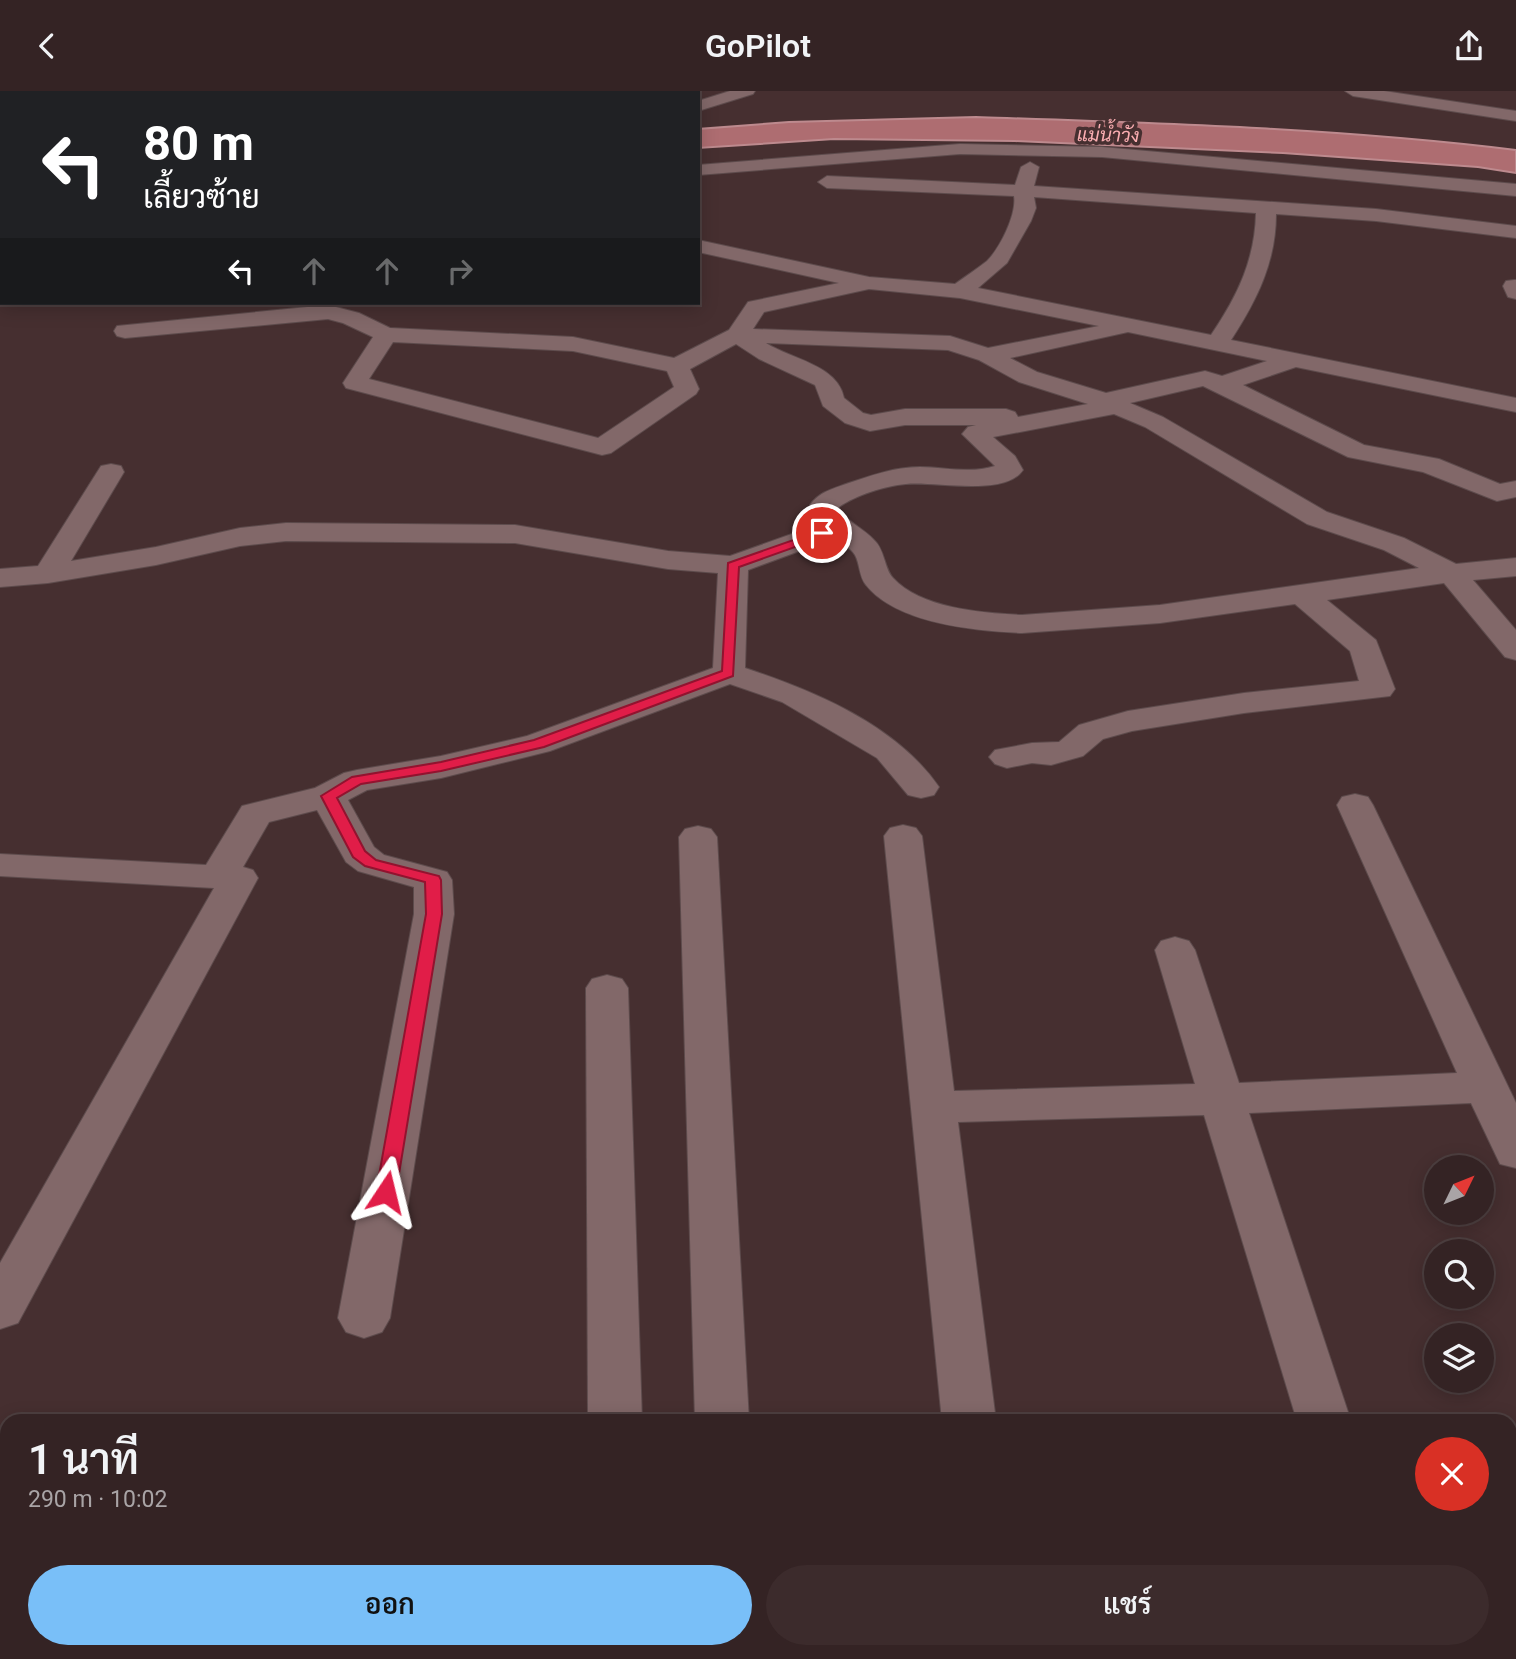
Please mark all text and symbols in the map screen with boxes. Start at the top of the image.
icon: back [28,27,66,65]
text: GoPilot [705,27,811,65]
icon: share [1450,27,1488,65]
text: 80 m [143,115,254,172]
icon: left [28,119,119,210]
water label: แม่น้ำวัง [1077,119,1140,147]
text: เลี้ยวซ้าย [143,178,260,216]
icon: left [222,252,260,290]
icon: ahead [295,252,333,290]
icon: ahead [368,252,406,290]
icon: right [441,252,479,290]
pin [792,503,852,563]
icon: arrive [803,514,841,552]
position arrow [349,1155,423,1229]
north arrow [1424,1155,1494,1225]
map controls [1424,1155,1494,1393]
button: search [1424,1239,1494,1309]
button: layers [1424,1323,1494,1393]
text: 1 นาที [28,1435,139,1484]
button: close [1415,1437,1489,1511]
text: 290 m · 10:02 [28,1486,167,1513]
button: ออก [28,1565,752,1645]
button: แชร์ [766,1565,1489,1645]

